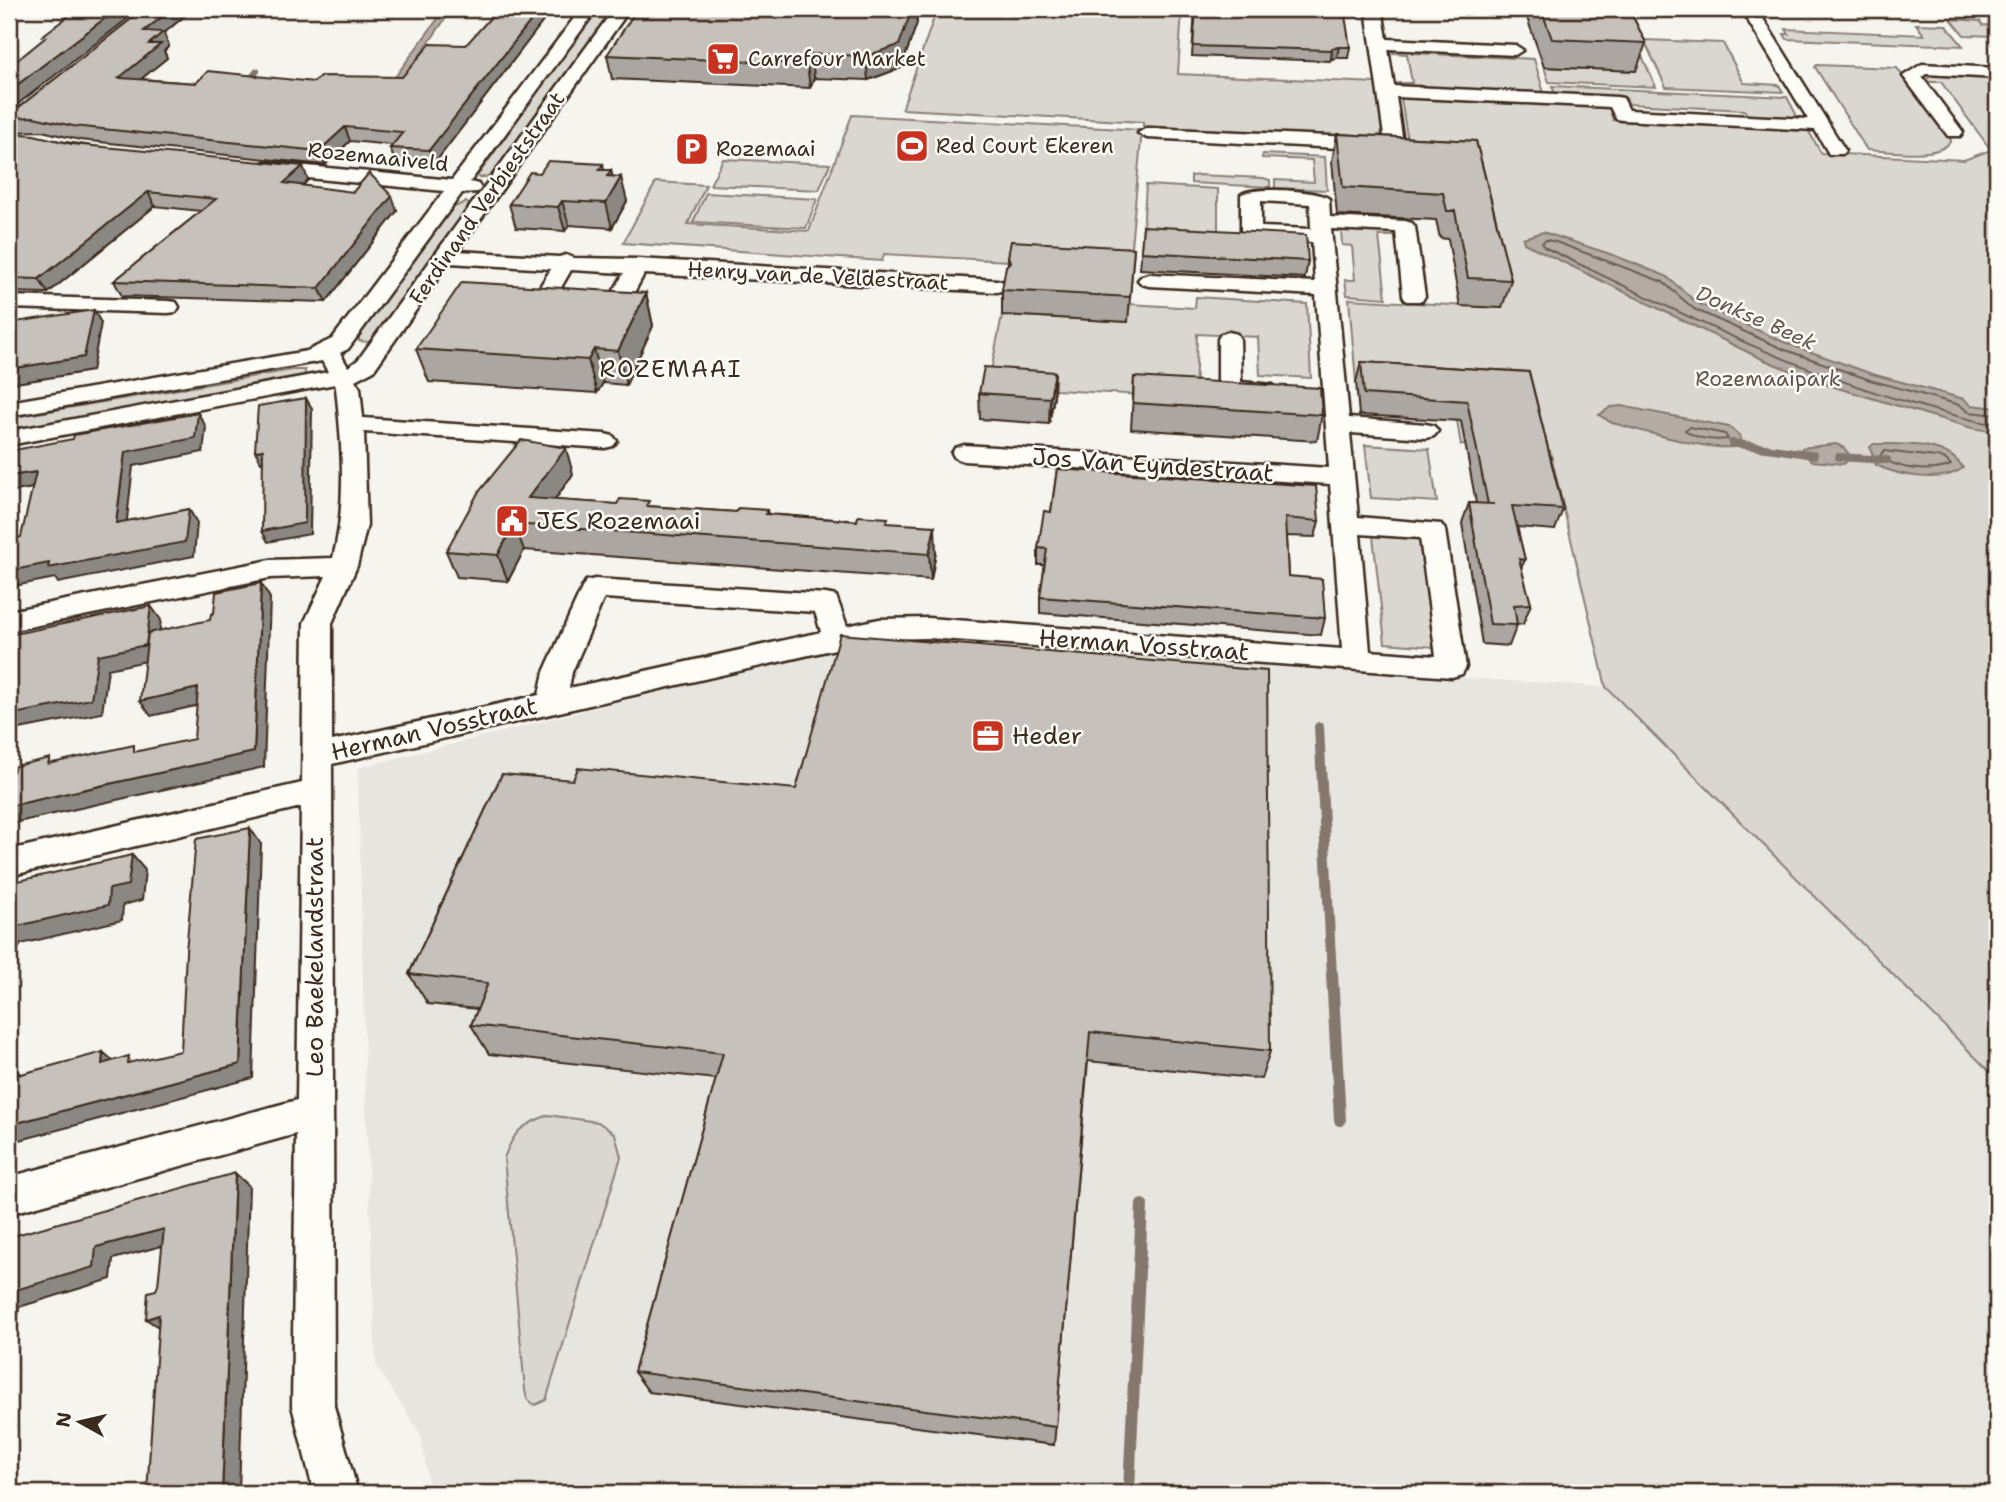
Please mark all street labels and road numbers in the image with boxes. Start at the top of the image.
street label: Ferdinand Verbieststraat [403,86,571,310]
street label: Rozemaaiveld [306,136,450,178]
street label: Henry van de Veldestraat [687,255,949,297]
street label: Jos Van Eyndestraat [1031,441,1275,489]
street label: Herman Vosstraat [1038,622,1250,668]
street label: Herman Vosstraat [328,690,540,768]
street label: Leo Baekelandstraat [299,837,331,1077]

